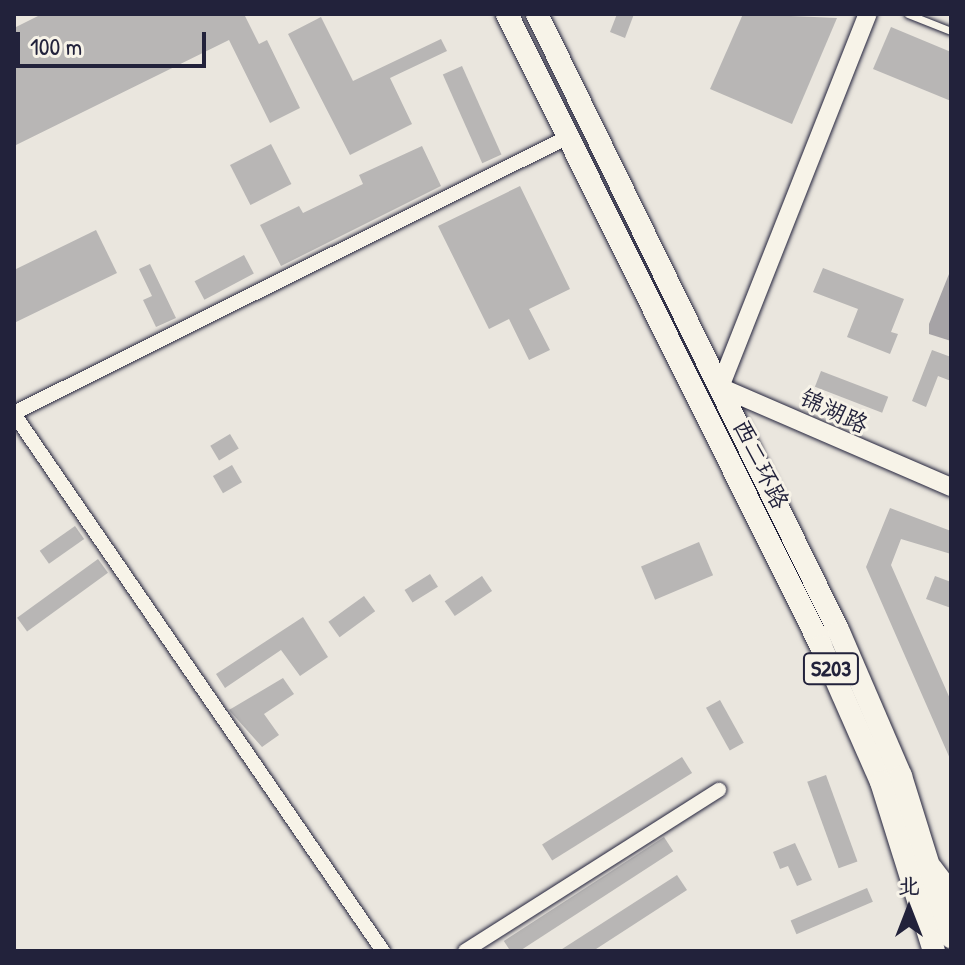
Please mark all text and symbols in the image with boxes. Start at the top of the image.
scale bar [20,16,210,66]
text: 100 m [30,30,82,62]
street label: 锦湖路 [795,383,873,439]
street label: 西二环路 [727,415,795,513]
road number: S203 [801,651,861,687]
north arrow [869,869,949,949]
text: 北 [898,870,920,900]

